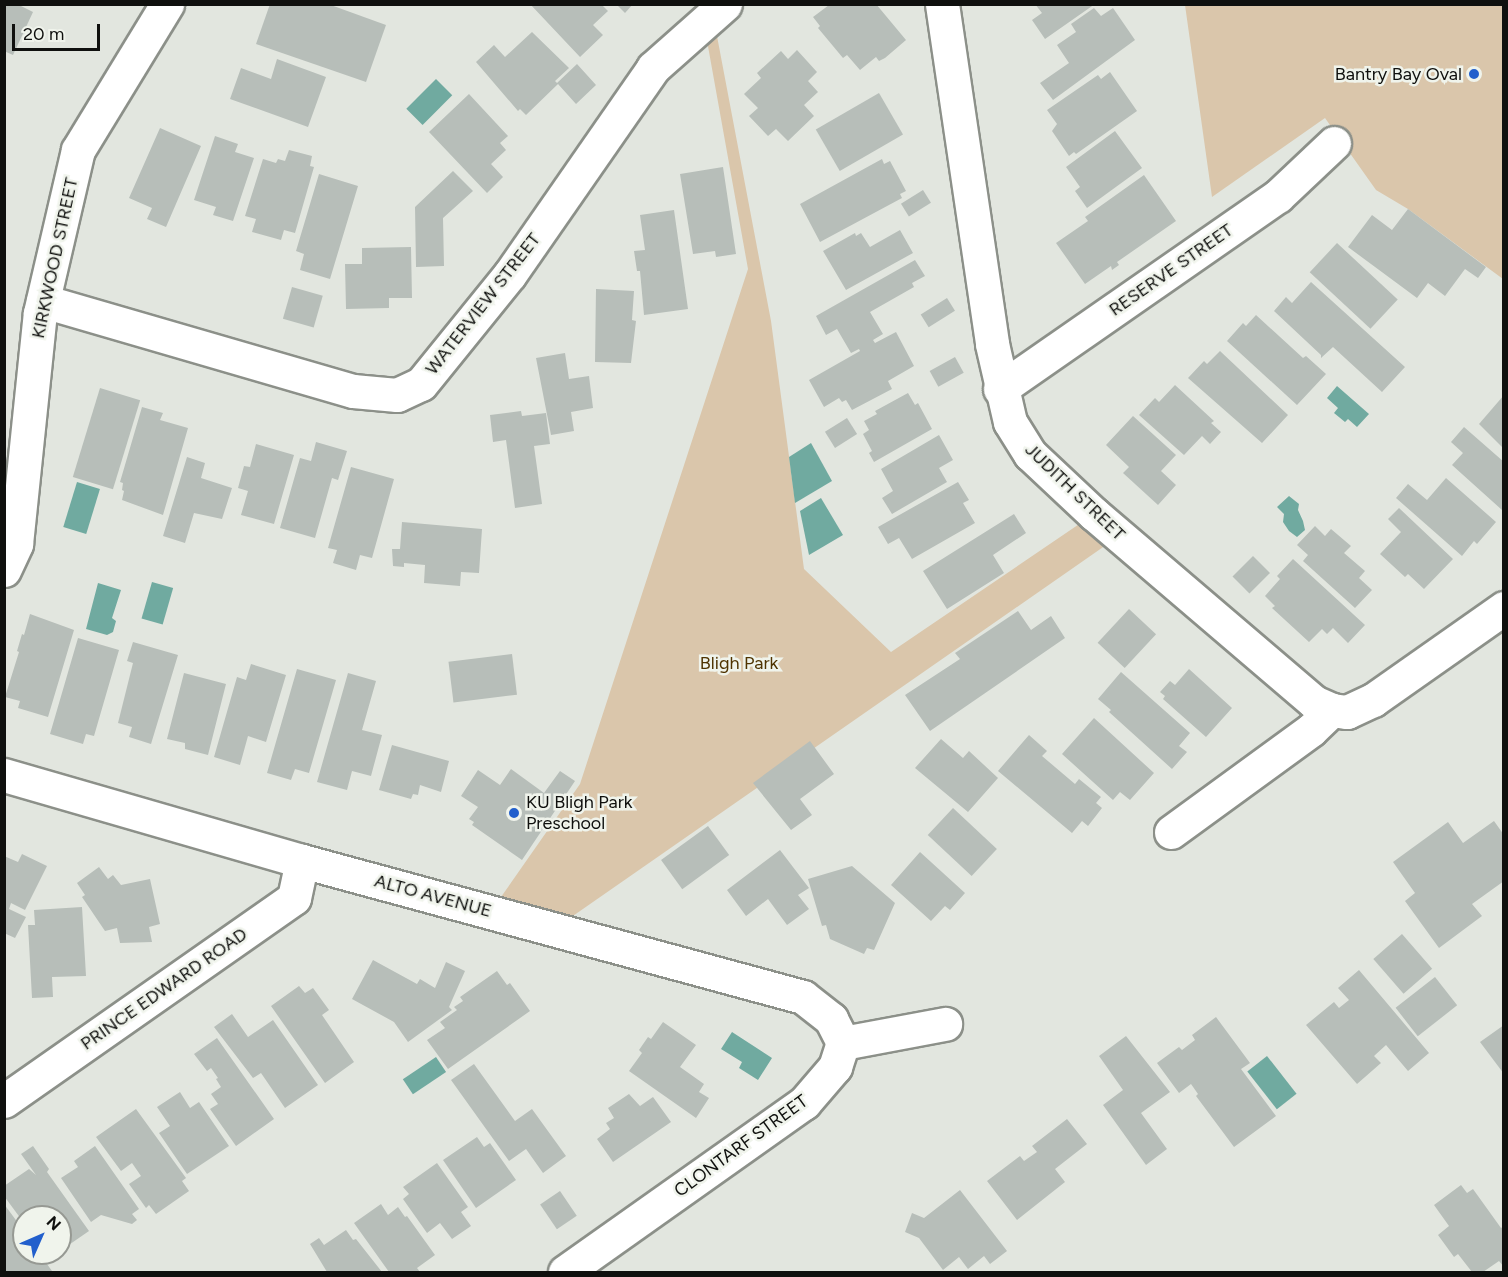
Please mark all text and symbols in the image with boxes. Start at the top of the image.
scale bar [15,12,104,50]
text: 20 m [23,23,64,45]
place label: Bantry Bay Oval [1335,63,1462,85]
marker: Bantry Bay Oval [1467,67,1481,81]
street label: KIRKWOOD STREET [27,176,83,340]
street label: RESERVE STREET [1105,219,1237,321]
street label: WATERVIEW STREET [421,229,545,379]
street label: JUDITH STREET [1021,439,1129,545]
park label: Bligh Park [700,652,778,674]
place label: KU Bligh Park Preschool [526,792,633,834]
marker: KU Bligh Park Preschool [507,806,521,820]
street label: ALTO AVENUE [372,870,494,922]
street label: PRINCE EDWARD ROAD [77,923,251,1055]
street label: CLONTARF STREET [670,1090,812,1202]
north arrow [12,1205,72,1265]
text: N [43,1212,65,1234]

